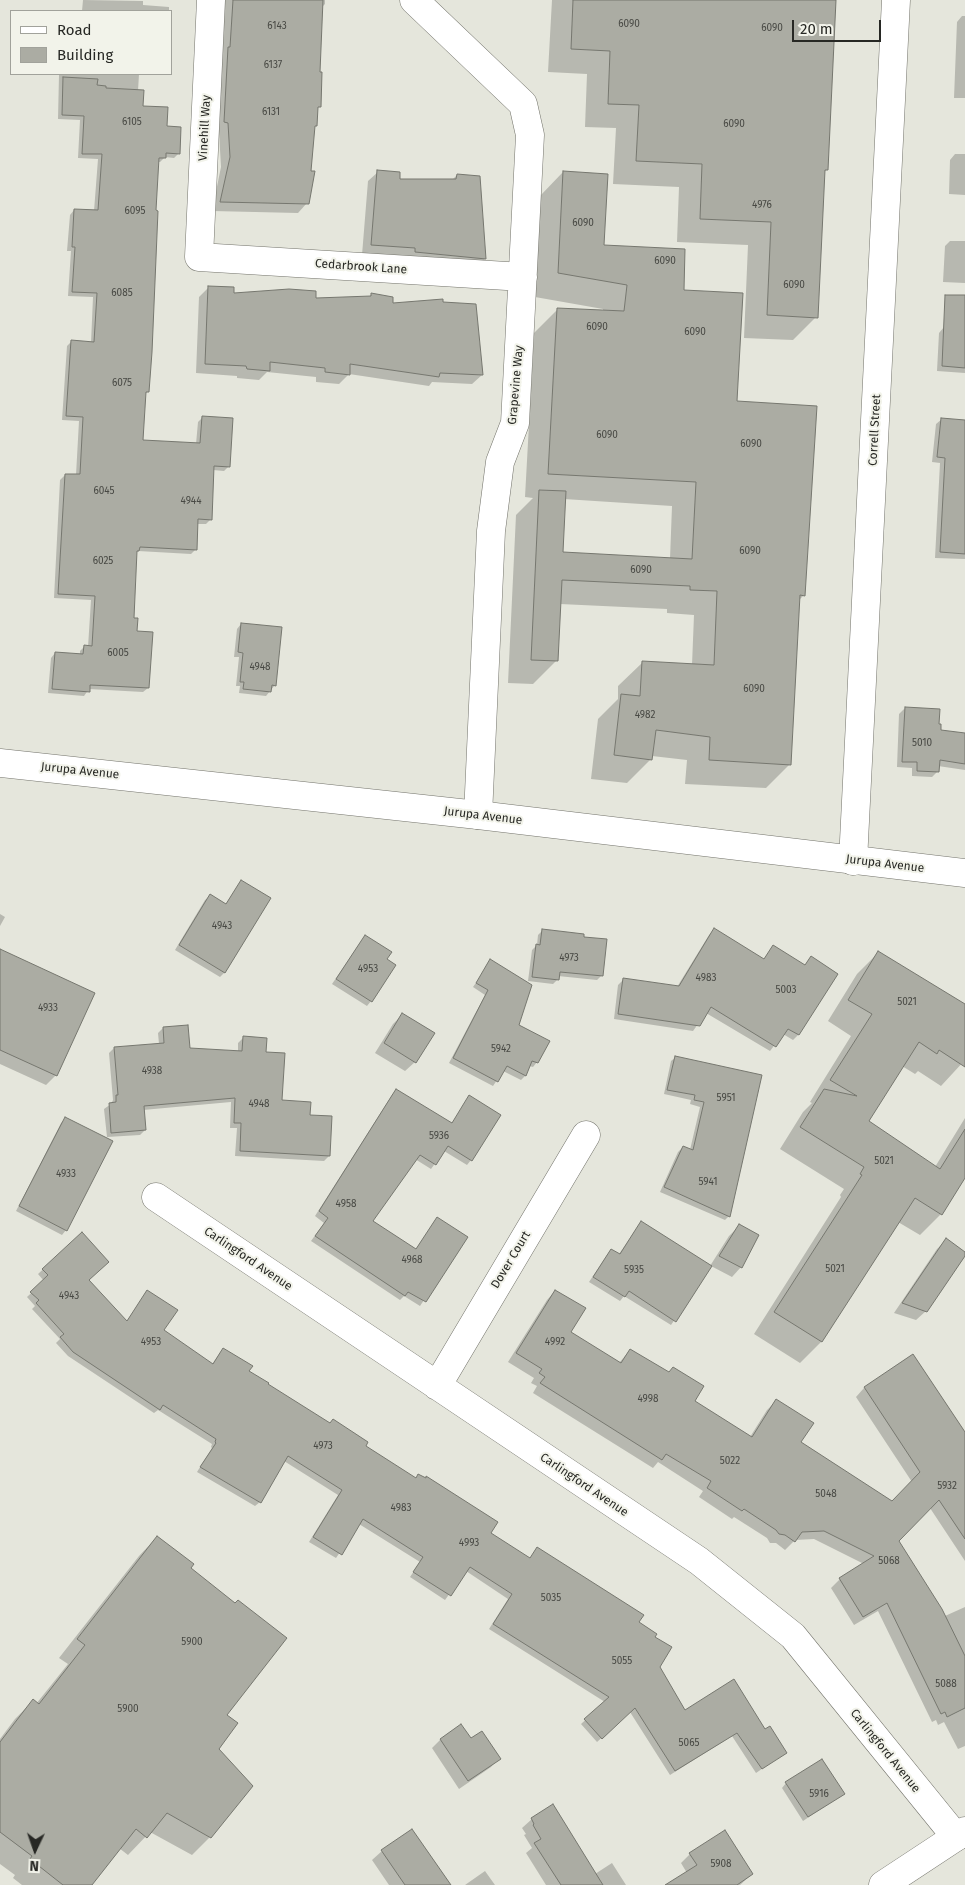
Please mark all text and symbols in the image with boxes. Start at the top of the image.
legend [10,10,172,75]
scale bar [795,10,884,42]
house number: 6090 [618,18,640,30]
house number: 6143 [267,20,287,32]
text: 20 m [800,20,833,38]
text: Road [57,21,92,39]
house number: 6090 [761,22,783,34]
text: Building [57,46,113,64]
house number: 6137 [264,59,282,71]
street label: Vinehill Way [196,95,214,161]
house number: 6131 [262,106,280,118]
house number: 6105 [122,116,142,128]
house number: 6090 [723,118,745,130]
house number: 4976 [752,199,772,211]
house number: 6095 [124,205,146,217]
house number: 6090 [572,217,594,229]
house number: 6090 [654,255,676,267]
street label: Cedarbrook Lane [315,257,407,277]
house number: 6090 [783,279,805,291]
house number: 6085 [111,287,133,299]
house number: 6090 [586,321,608,333]
house number: 6090 [684,326,706,338]
street label: Grapevine Way [505,345,527,425]
house number: 6075 [112,377,132,389]
street label: Correll Street [866,394,884,466]
house number: 6090 [596,429,618,441]
house number: 6090 [740,438,762,450]
house number: 6045 [93,485,115,497]
house number: 4944 [181,495,201,507]
house number: 6090 [739,545,761,557]
house number: 6025 [93,555,113,567]
house number: 6090 [630,564,652,576]
house number: 6005 [107,647,129,659]
house number: 4948 [249,661,271,673]
house number: 6090 [743,683,765,695]
house number: 4982 [635,709,655,721]
house number: 5010 [912,737,932,749]
street label: Jurupa Avenue [40,760,120,782]
street label: Jurupa Avenue [443,804,523,828]
street label: Jurupa Avenue [845,852,925,876]
house number: 4943 [212,920,232,932]
house number: 4973 [559,952,579,964]
house number: 4953 [358,963,378,975]
house number: 4983 [696,972,716,984]
house number: 5003 [775,984,797,996]
house number: 5021 [897,996,917,1008]
house number: 4933 [38,1002,58,1014]
house number: 5942 [491,1043,511,1055]
house number: 4938 [142,1065,162,1077]
house number: 5951 [717,1092,735,1104]
house number: 4948 [248,1098,270,1110]
house number: 5936 [429,1130,449,1142]
house number: 5021 [874,1155,894,1167]
house number: 4933 [56,1168,76,1180]
house number: 5941 [698,1176,718,1188]
house number: 4958 [336,1198,356,1210]
street label: Carlingford Avenue [201,1224,295,1294]
street label: Dover Court [488,1229,534,1291]
house number: 4968 [401,1254,423,1266]
house number: 5021 [825,1263,845,1275]
house number: 5935 [624,1264,644,1276]
house number: 4943 [59,1290,79,1302]
house number: 4953 [141,1336,161,1348]
house number: 4992 [545,1336,565,1348]
house number: 4998 [637,1393,659,1405]
house number: 4973 [313,1440,333,1452]
street label: Carlingford Avenue [537,1450,631,1520]
house number: 5022 [720,1455,740,1467]
house number: 5932 [937,1480,957,1492]
house number: 5048 [815,1488,837,1500]
house number: 4983 [391,1502,411,1514]
house number: 4993 [459,1537,479,1549]
house number: 5068 [878,1555,900,1567]
house number: 5035 [541,1592,561,1604]
house number: 5900 [181,1636,203,1648]
house number: 5055 [612,1655,632,1667]
house number: 5088 [935,1678,957,1690]
house number: 5900 [117,1703,139,1715]
street label: Carlingford Avenue [847,1706,923,1796]
house number: 5065 [679,1737,699,1749]
house number: 5916 [809,1788,829,1800]
north arrow [10,1825,60,1875]
text: N [29,1857,39,1874]
house number: 5908 [710,1858,732,1870]

